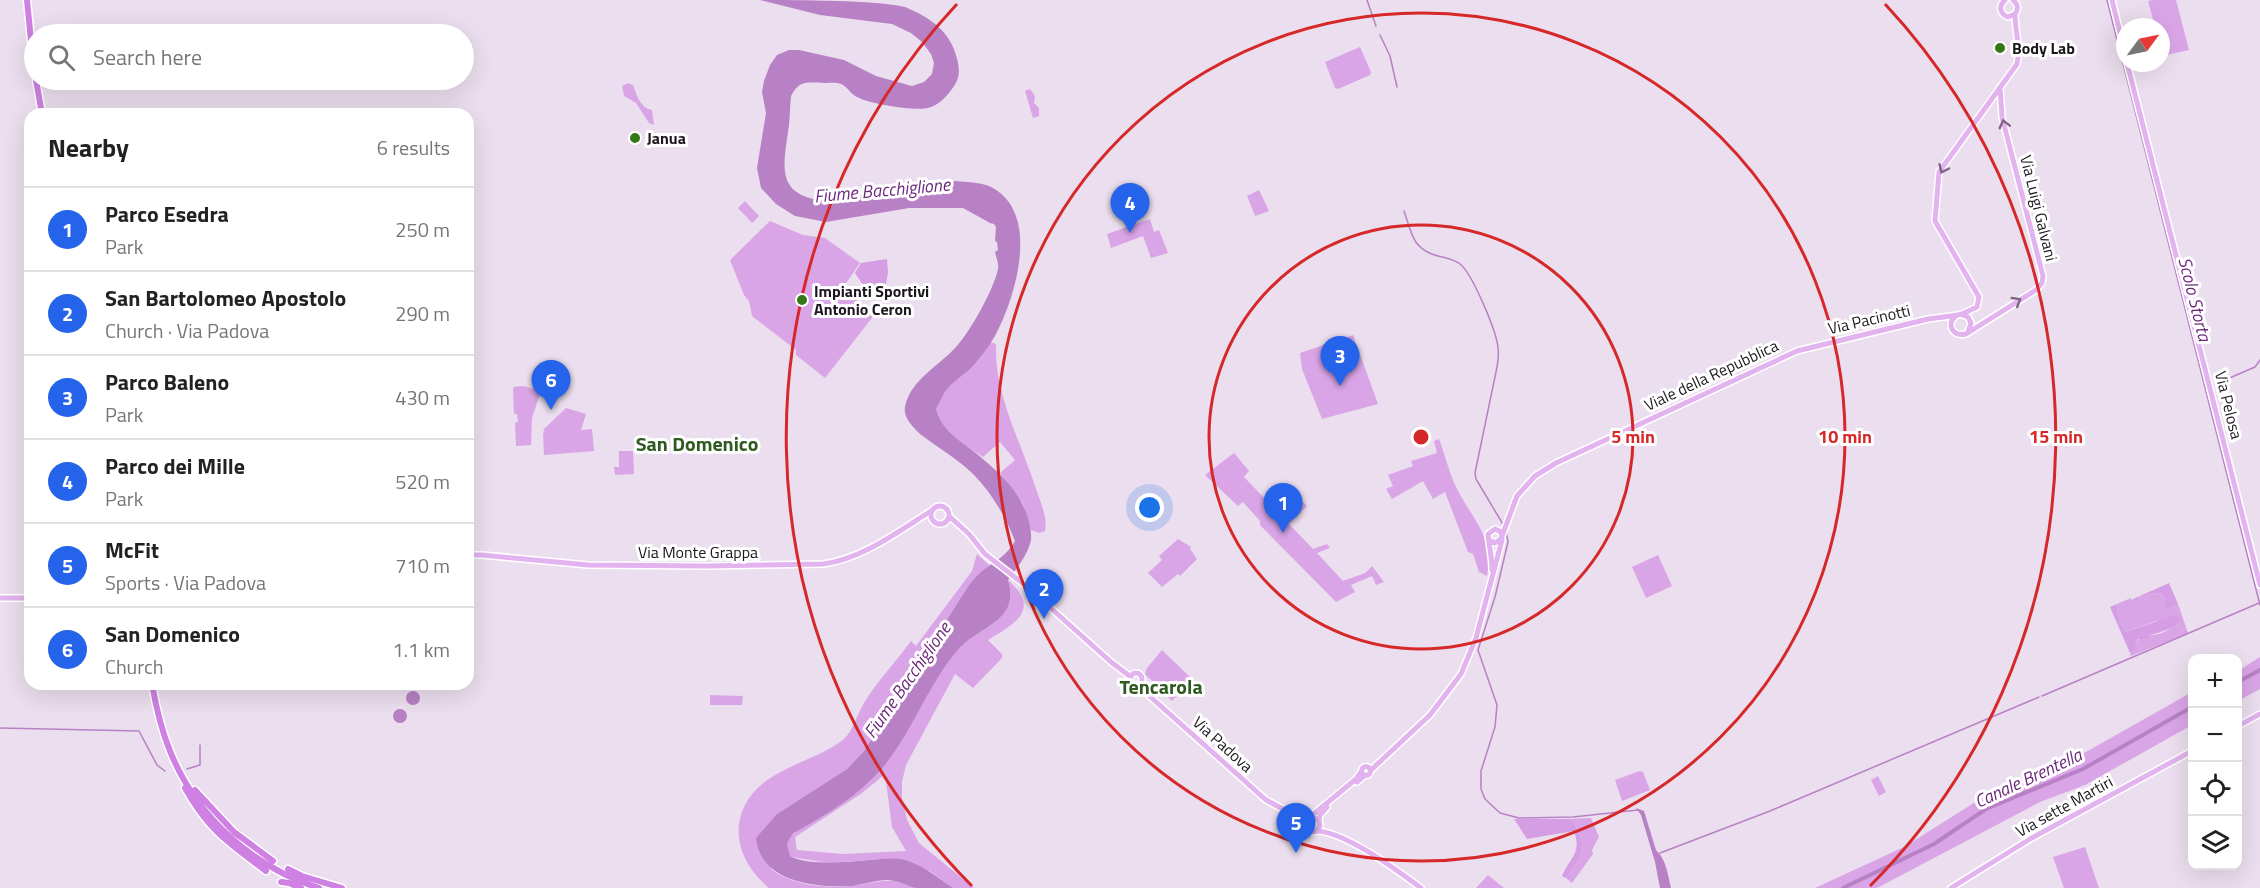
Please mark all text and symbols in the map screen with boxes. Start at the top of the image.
north arrow [2116,18,2170,72]
search box [24,24,474,90]
place label: Body Lab [2012,36,2075,60]
text: Search here [93,40,202,74]
icon: search [45,41,78,74]
marker: Body Lab [1993,41,2007,55]
one-way arrow [1998,119,2011,129]
place label: Janua [647,126,686,150]
text: Nearby [48,128,129,167]
marker: Janua [628,131,642,145]
text: 6 results [377,132,450,163]
street label: Via Luigi Galvani [2014,152,2064,264]
one-way arrow [1938,163,1950,174]
water label: Fiume Bacchiglione [813,170,953,209]
pin: 4 [1110,184,1150,233]
text: Parco Esedra [105,197,229,231]
text: 1 [62,214,73,245]
text: 250 m [395,214,450,245]
text: Park [105,231,143,262]
water label: Scolo Storta [2172,254,2219,345]
place label: Impianti Sportivi Antonio Ceron [814,279,929,321]
text: San Bartolomeo Apostolo [105,281,346,315]
marker: Impianti Sportivi Antonio Ceron [795,293,809,307]
one-way arrow [2011,297,2021,309]
text: 2 [62,298,73,329]
text: 290 m [395,298,450,329]
street label: Via Pacinotti [1825,298,1913,340]
text: Church · Via Padova [105,315,269,346]
street label: Viale della Repubblica [1640,333,1782,417]
pin: 3 [1320,336,1360,386]
pin: 6 [532,360,570,410]
text: Parco Baleno [105,365,229,399]
street label: Via Pelosa [2209,368,2249,442]
text: 3 [62,382,73,413]
text: 430 m [395,382,450,413]
text: Park [105,399,143,430]
text: 5 min [1611,423,1655,450]
text: 10 min [1818,423,1872,450]
text: 15 min [2029,423,2083,450]
centre of rings [1411,427,1431,447]
district label: San Domenico [636,428,758,459]
text: Parco dei Mille [105,449,245,483]
text: 4 [62,466,73,497]
text: 520 m [395,466,450,497]
text: Park [105,483,143,514]
pin: 1 [1264,484,1302,533]
your location [1135,493,1164,522]
text: McFit [105,533,159,567]
street label: Via Monte Grappa [638,540,758,564]
text: 5 [62,550,73,581]
text: 710 m [395,550,450,581]
text: Sports · Via Padova [105,567,266,598]
pin: 2 [1024,570,1064,619]
water label: Fiume Bacchiglione [857,615,958,744]
text: San Domenico [105,617,240,651]
text: 6 [62,634,73,665]
text: 1.1 km [393,634,450,665]
text: Church [105,651,163,682]
map controls [2188,654,2242,870]
button: + [2188,654,2242,708]
district label: Tencarola [1119,671,1203,702]
button: − [2188,708,2242,762]
street label: Via Padova [1187,710,1259,778]
water label: Canale Brentella [1970,741,2087,815]
button: locate [2188,762,2242,816]
street label: Via sette Martiri [2011,769,2117,843]
pin: 5 [1276,804,1316,853]
button: layers [2188,816,2242,870]

